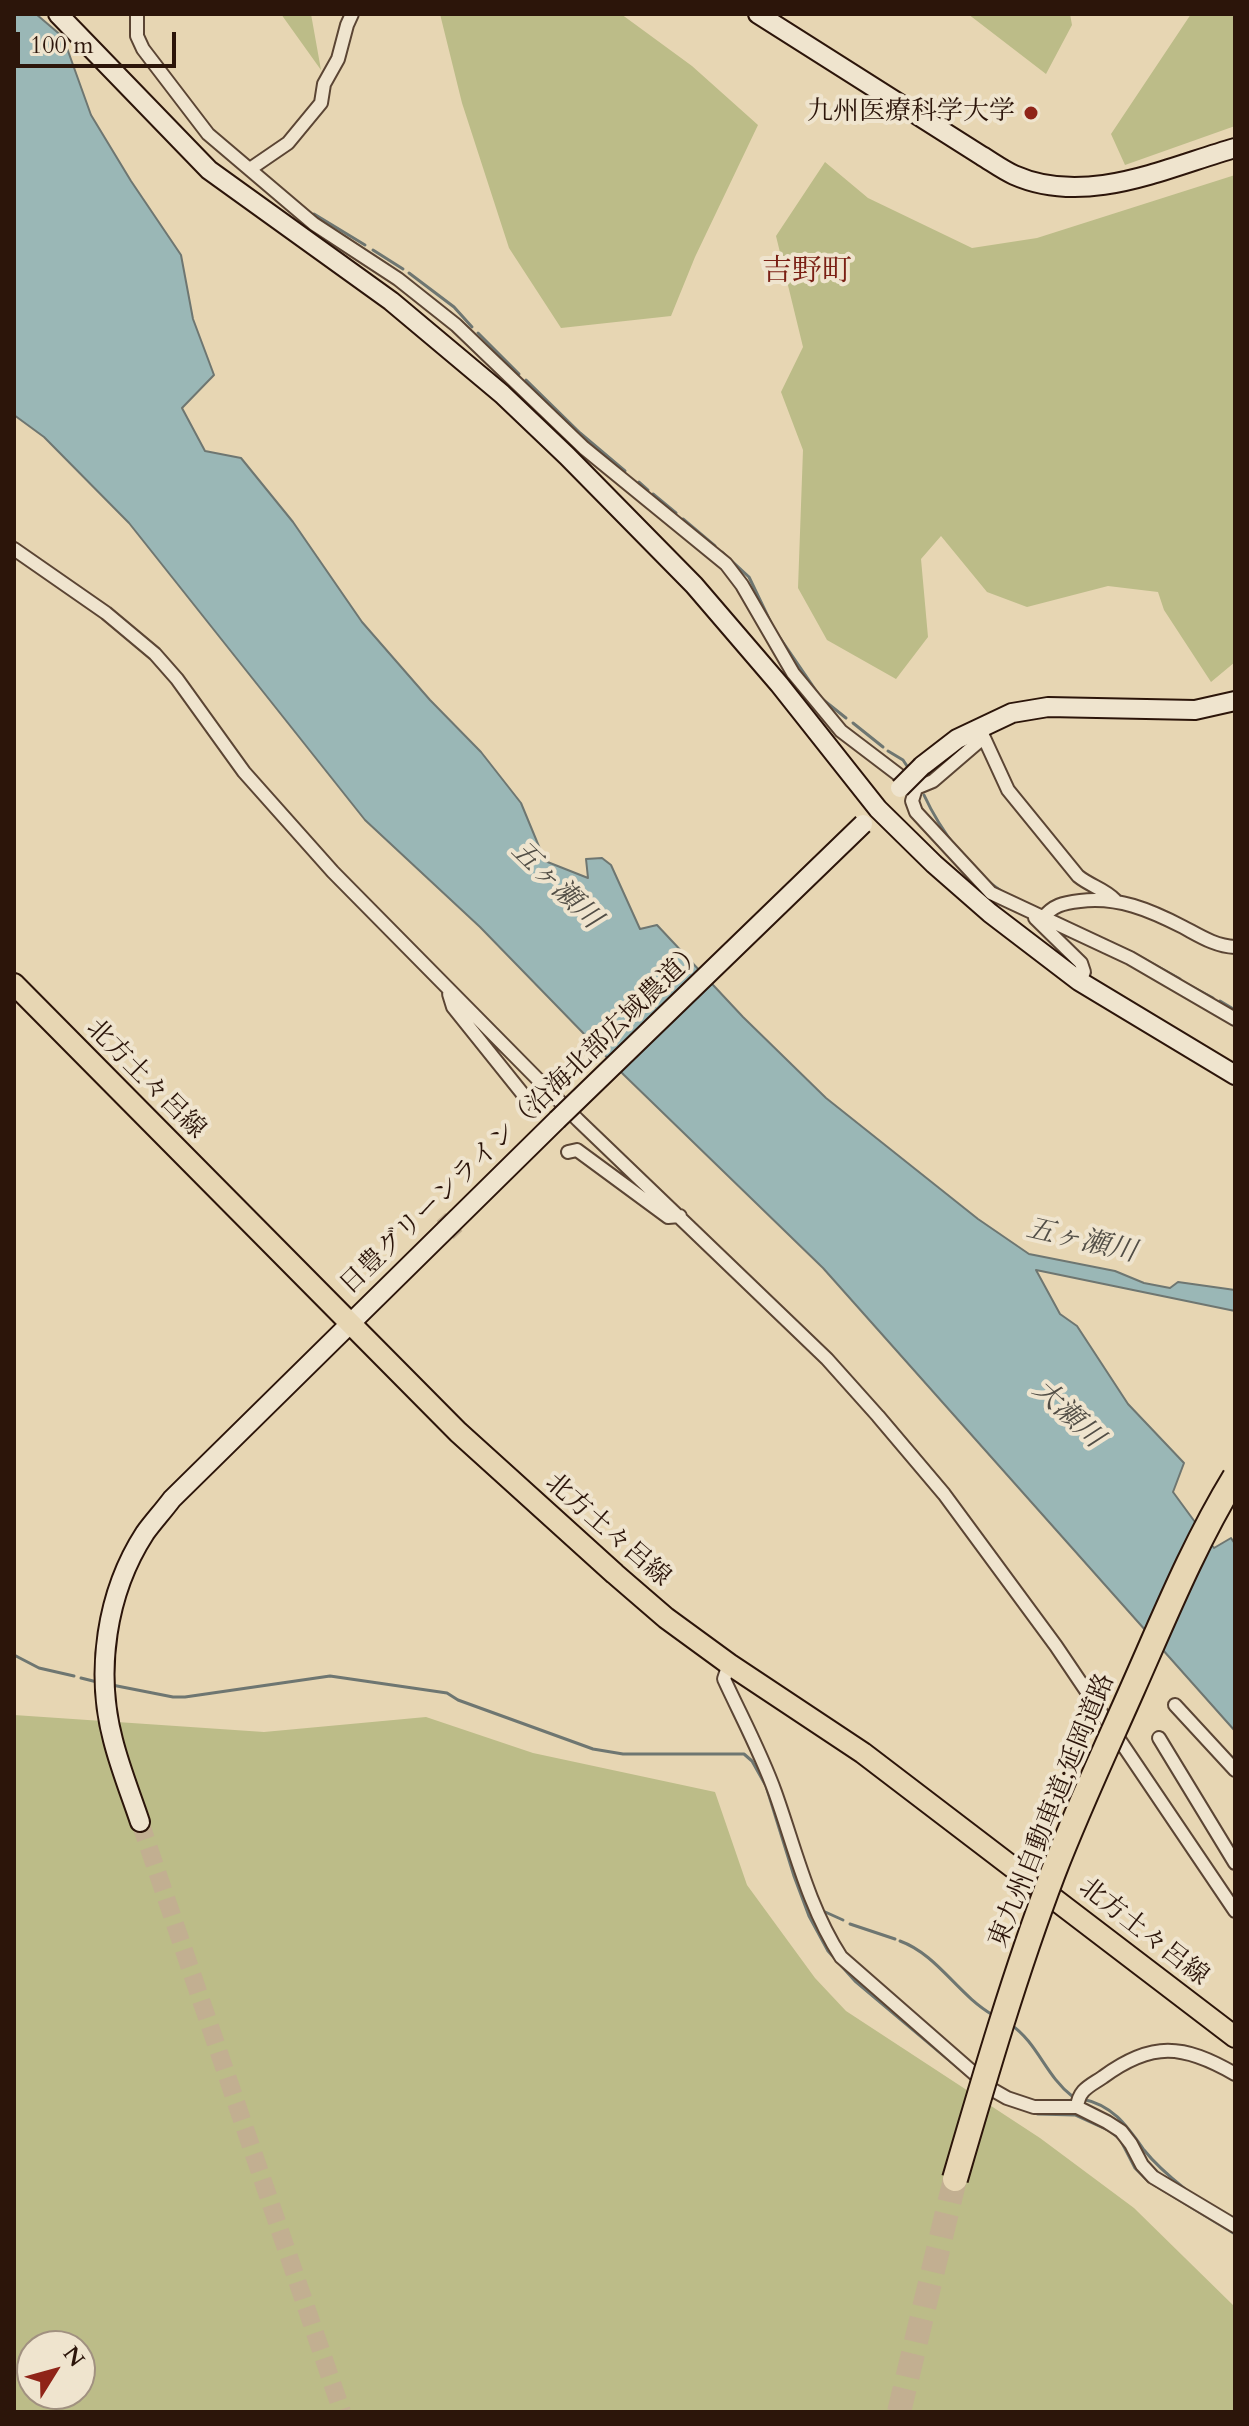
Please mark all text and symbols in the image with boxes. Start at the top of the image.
scale bar [20,16,180,66]
text: 100 m [30,29,94,62]
place label: 九州医療科学大学 [807,97,1015,129]
marker: 九州医療科学大学 [1022,104,1040,122]
district label: 吉野町 [762,255,852,291]
water label: 五ヶ瀬川 [503,835,607,937]
street label: 日豊グリーンライン（沿海北部広域農道） [334,936,712,1302]
street label: 北方土々呂線 [79,1014,211,1146]
water label: 五ヶ瀬川 [1023,1213,1139,1271]
water label: 大瀬川 [1025,1374,1109,1456]
street label: 北方土々呂線 [538,1468,676,1594]
street label: 東九州自動車道;延岡道路 [984,1670,1122,1952]
street label: 北方土々呂線 [1072,1873,1214,1993]
north arrow [16,2330,96,2410]
text: N [56,2340,91,2373]

